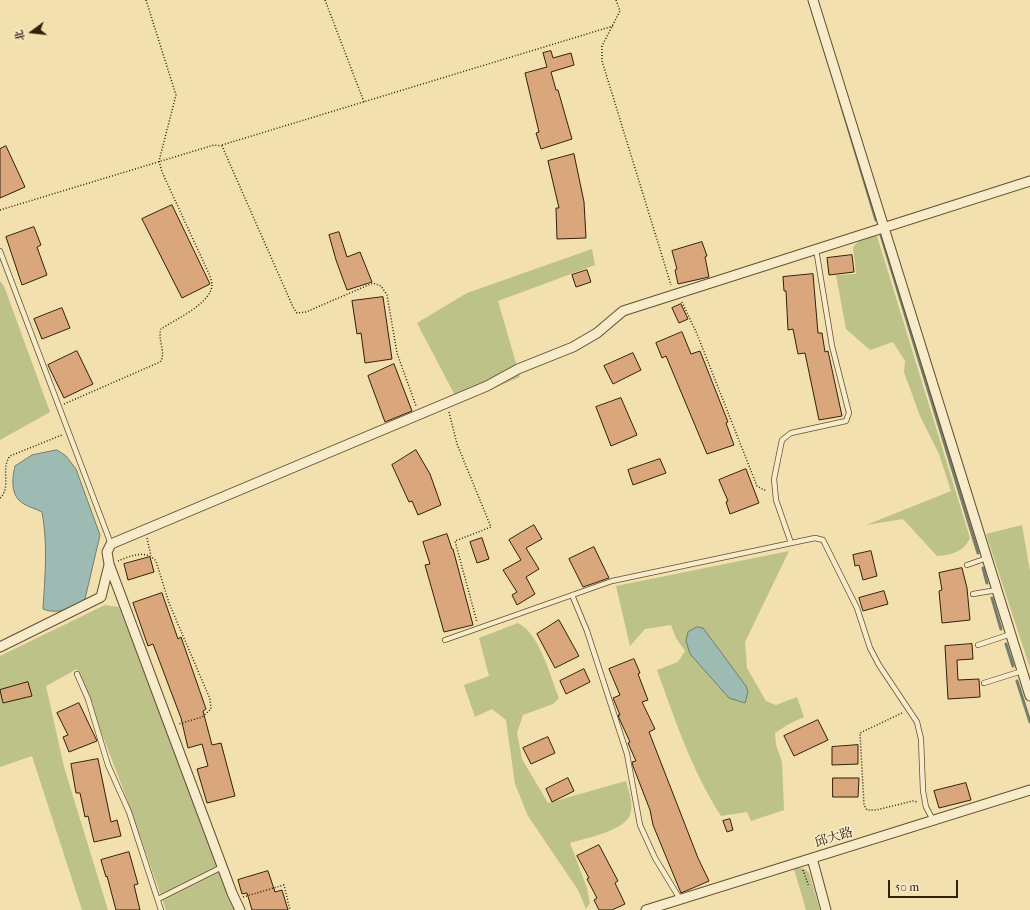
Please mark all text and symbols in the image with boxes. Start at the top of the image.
north arrow [12,12,52,52]
text: 北 [12,28,28,42]
street label: 邱大路 [813,825,855,851]
scale bar [890,872,960,898]
text: 50 m [895,880,919,894]

